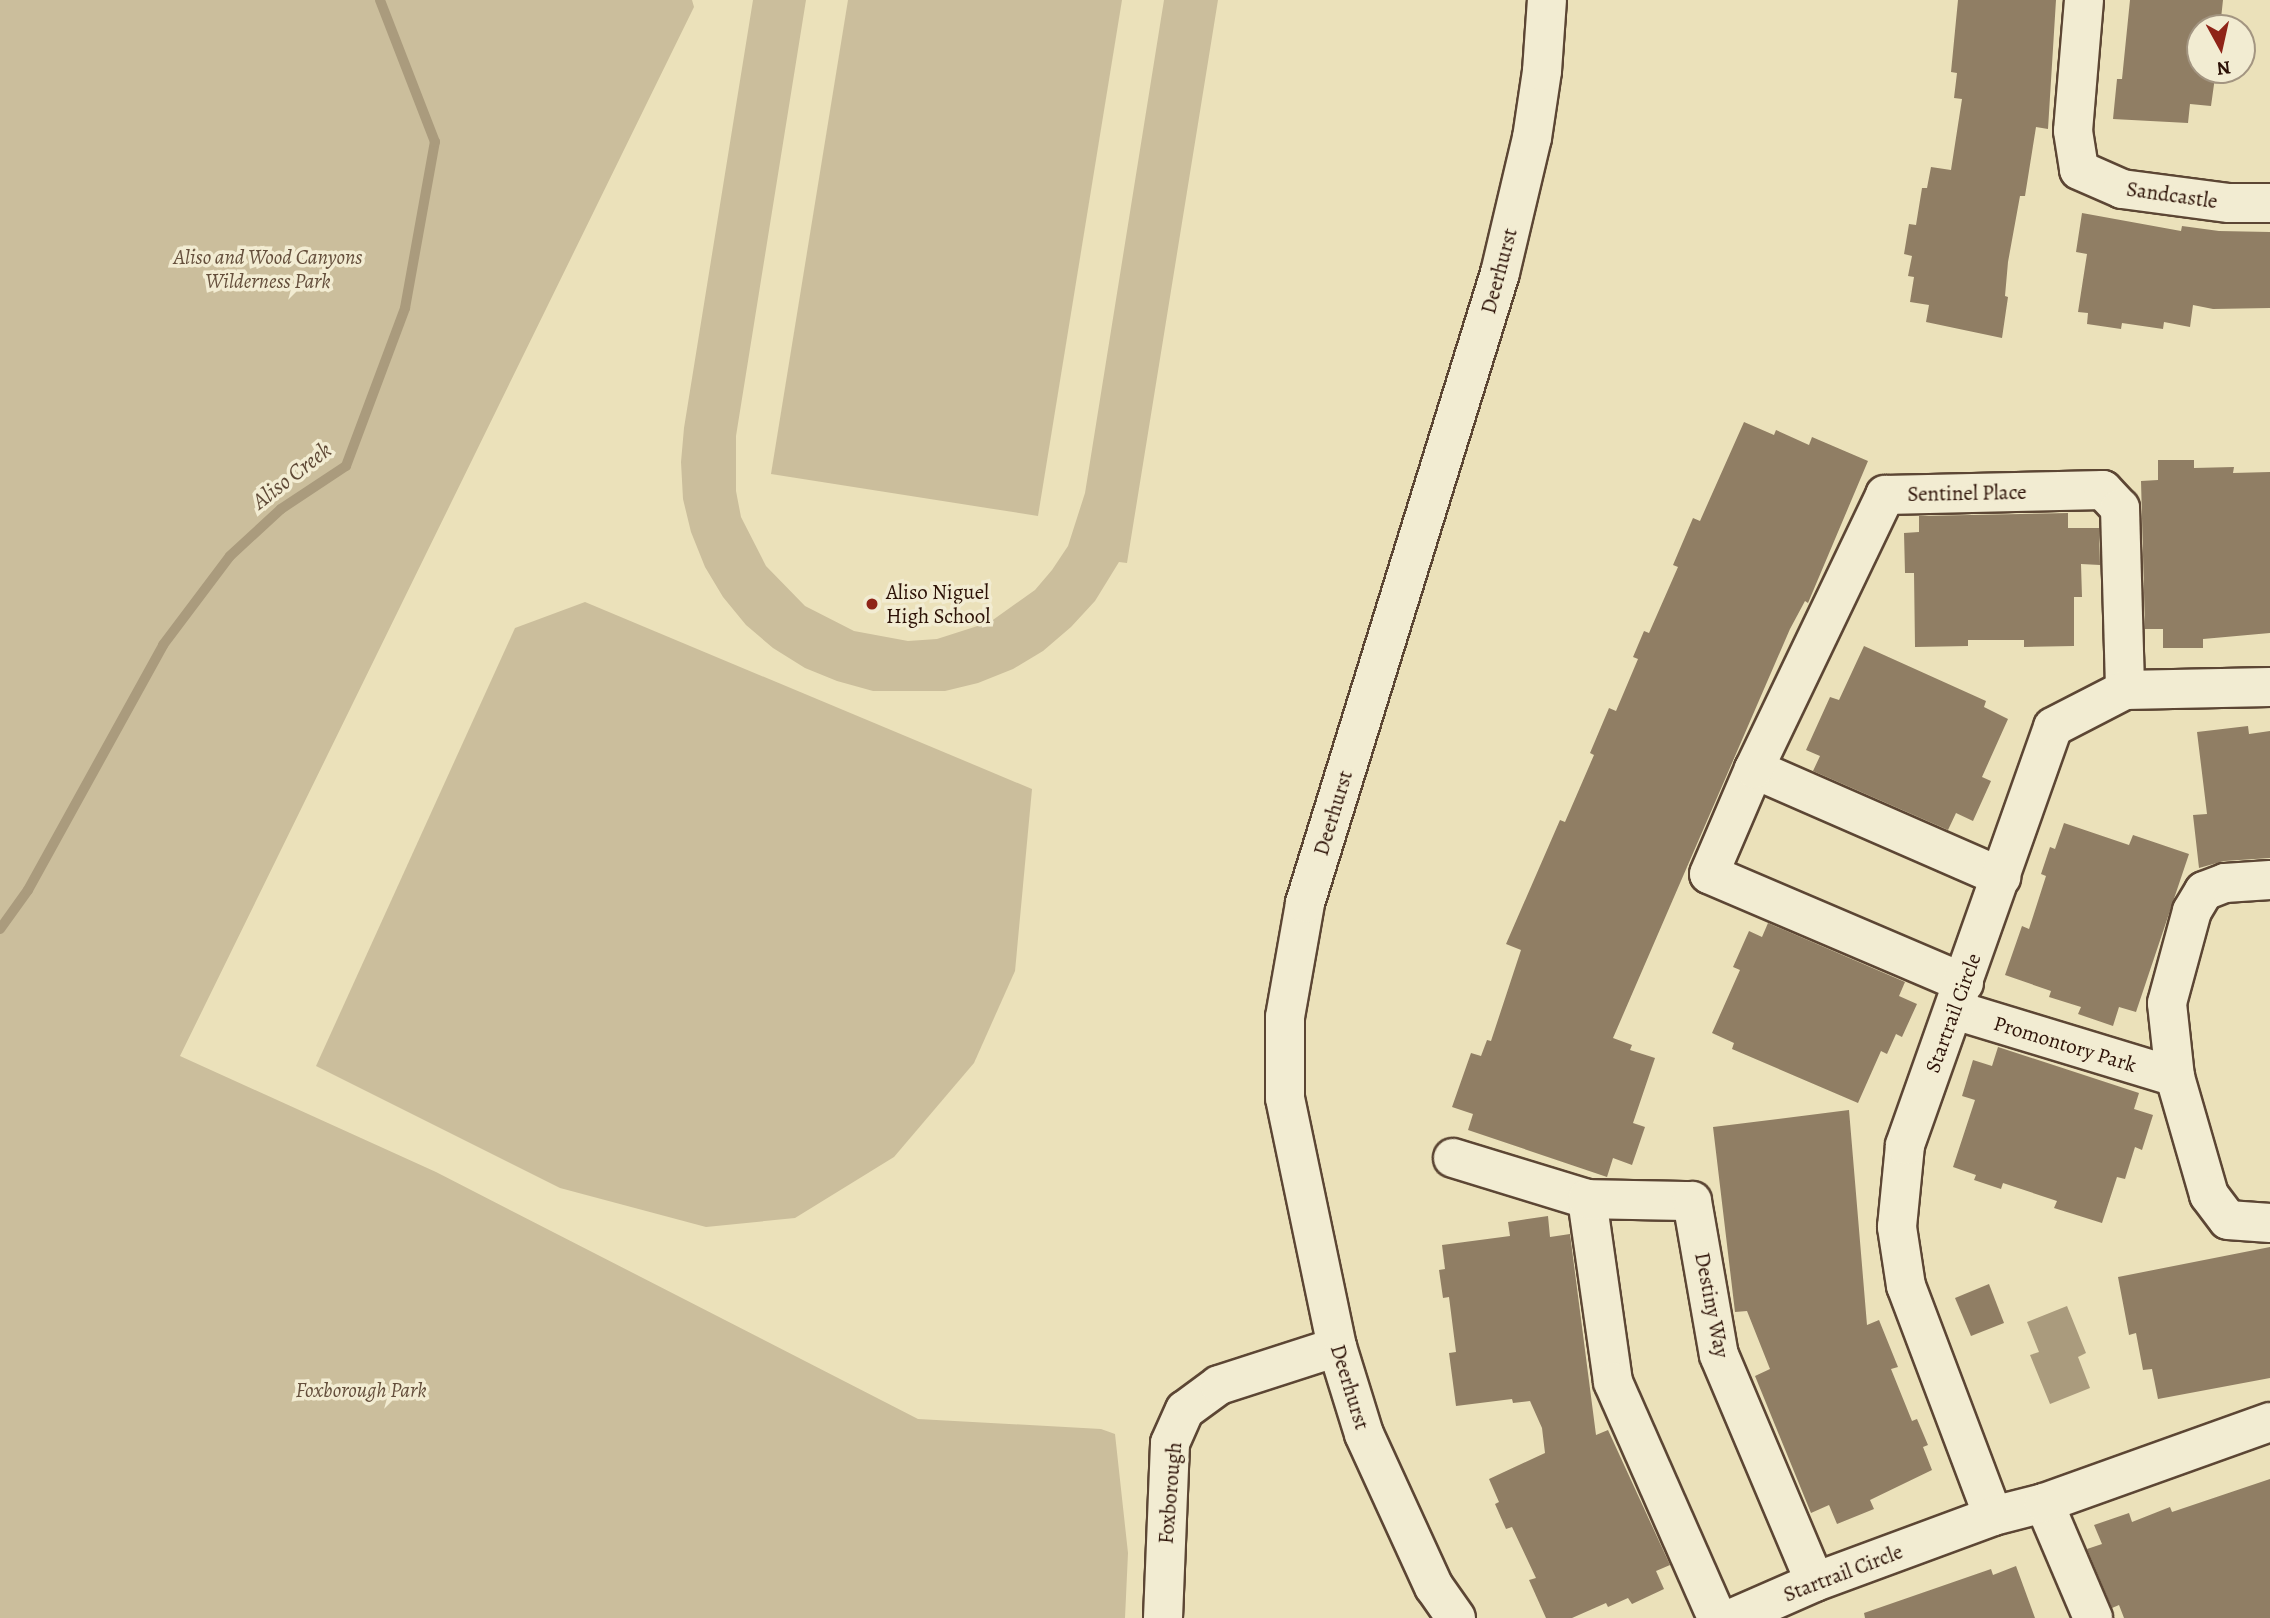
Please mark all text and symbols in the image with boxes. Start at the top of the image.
north arrow [2186,14,2256,84]
text: N [2215,54,2232,82]
street label: Sandcastle [2125,176,2219,214]
street label: Deerhurst [1475,225,1523,317]
park label: Aliso and Wood Canyons Wilderness Park [174,244,362,294]
water label: Aliso Creek [247,436,337,516]
street label: Sentinel Place [1907,479,2027,507]
place label: Aliso Niguel High School [886,579,990,629]
marker: Aliso Niguel High School [864,596,880,612]
street label: Deerhurst [1308,767,1358,859]
street label: Startrail Circle [1920,950,1986,1076]
street label: Promontory Park [1991,1010,2139,1078]
street label: Destiny Way [1689,1250,1735,1360]
street label: Deerhurst [1325,1341,1375,1433]
park label: Foxborough Park [295,1377,427,1403]
street label: Foxborough [1153,1441,1187,1545]
street label: Startrail Circle [1780,1539,1906,1607]

